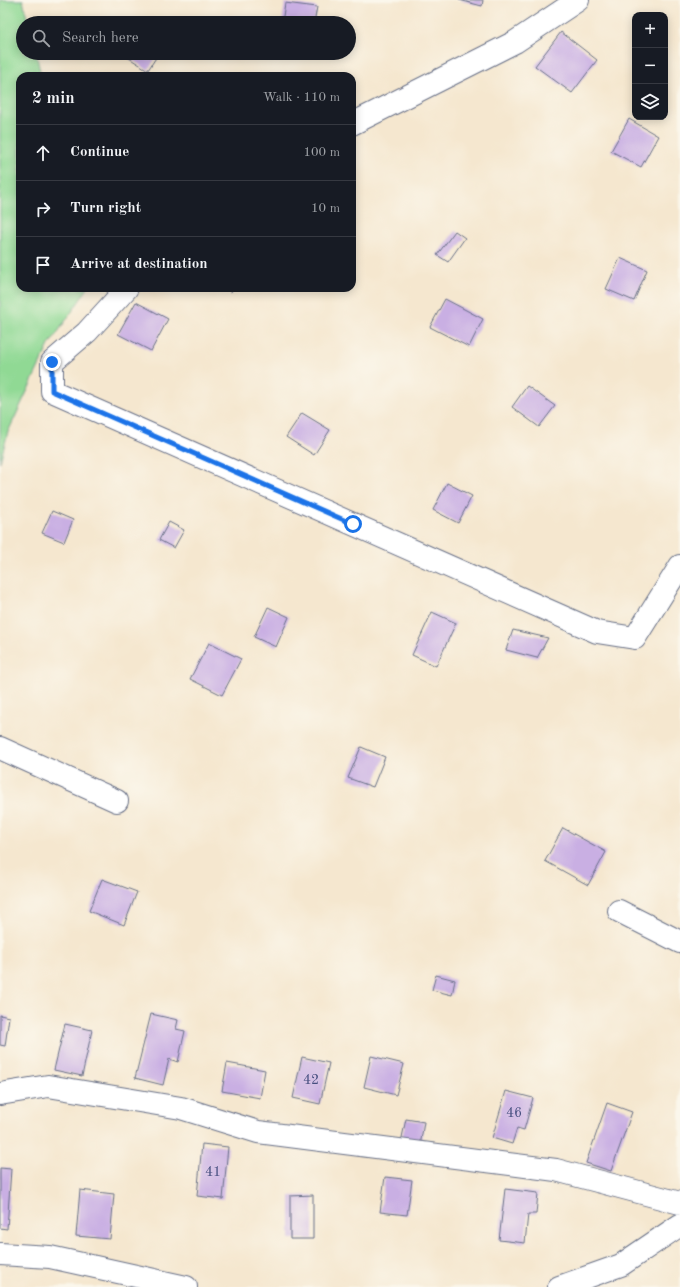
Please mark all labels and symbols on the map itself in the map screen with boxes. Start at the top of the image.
route end [43,353,61,371]
route start [344,515,362,533]
house number: 42 [303,1073,319,1087]
house number: 46 [506,1106,522,1120]
house number: 41 [205,1165,221,1179]

